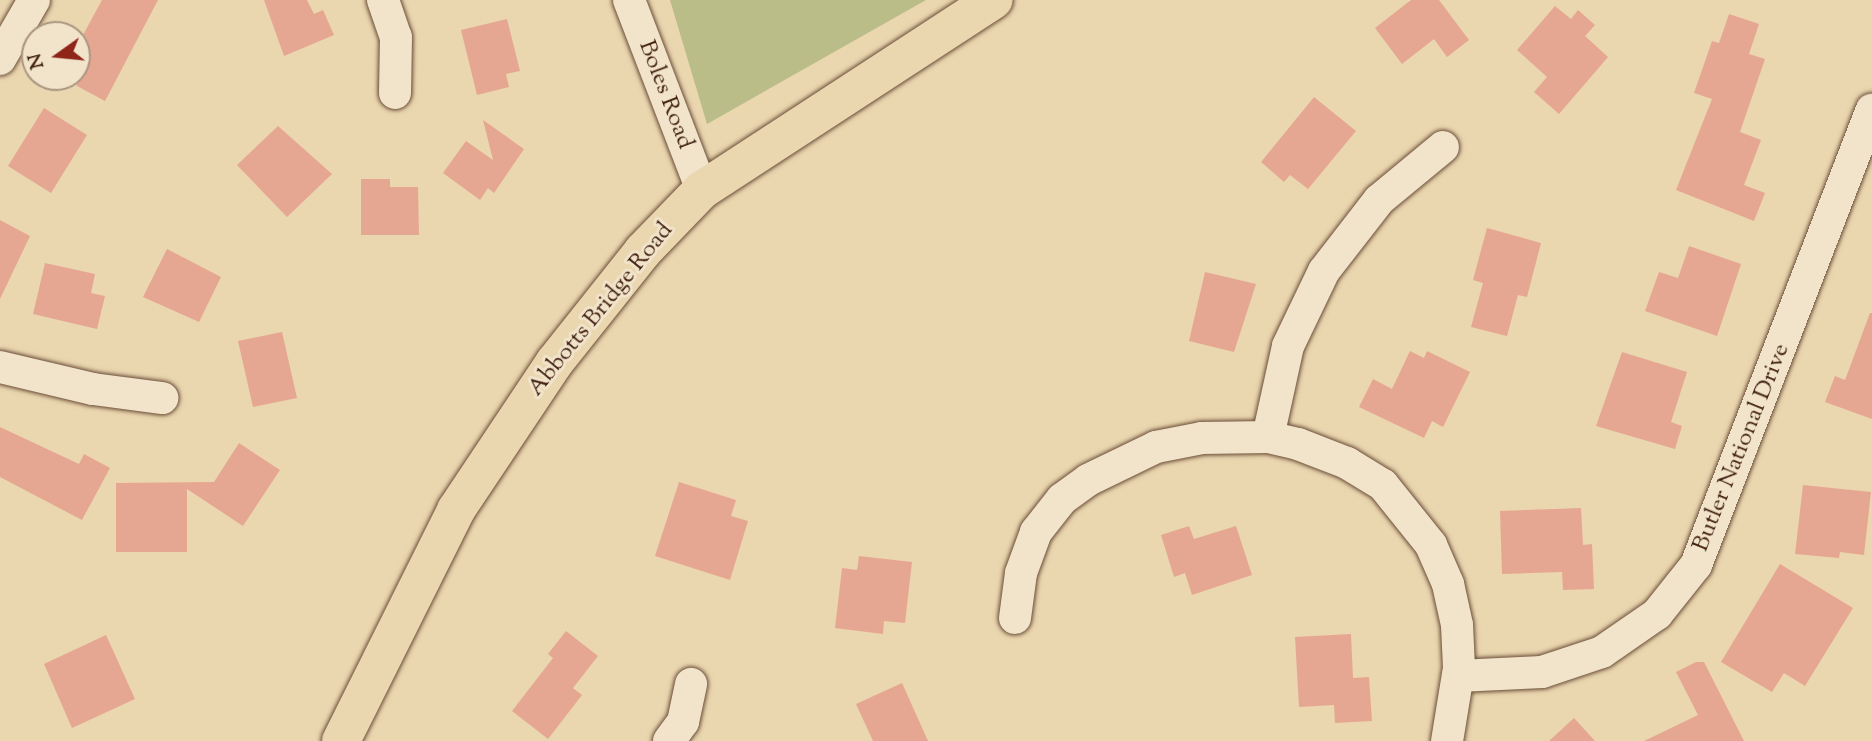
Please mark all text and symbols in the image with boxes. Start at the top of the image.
north arrow [21,21,91,91]
street label: Boles Road [631,37,699,153]
text: N [22,50,52,72]
street label: Abbotts Bridge Road [522,217,680,403]
street label: Butler National Drive [1687,340,1797,556]

